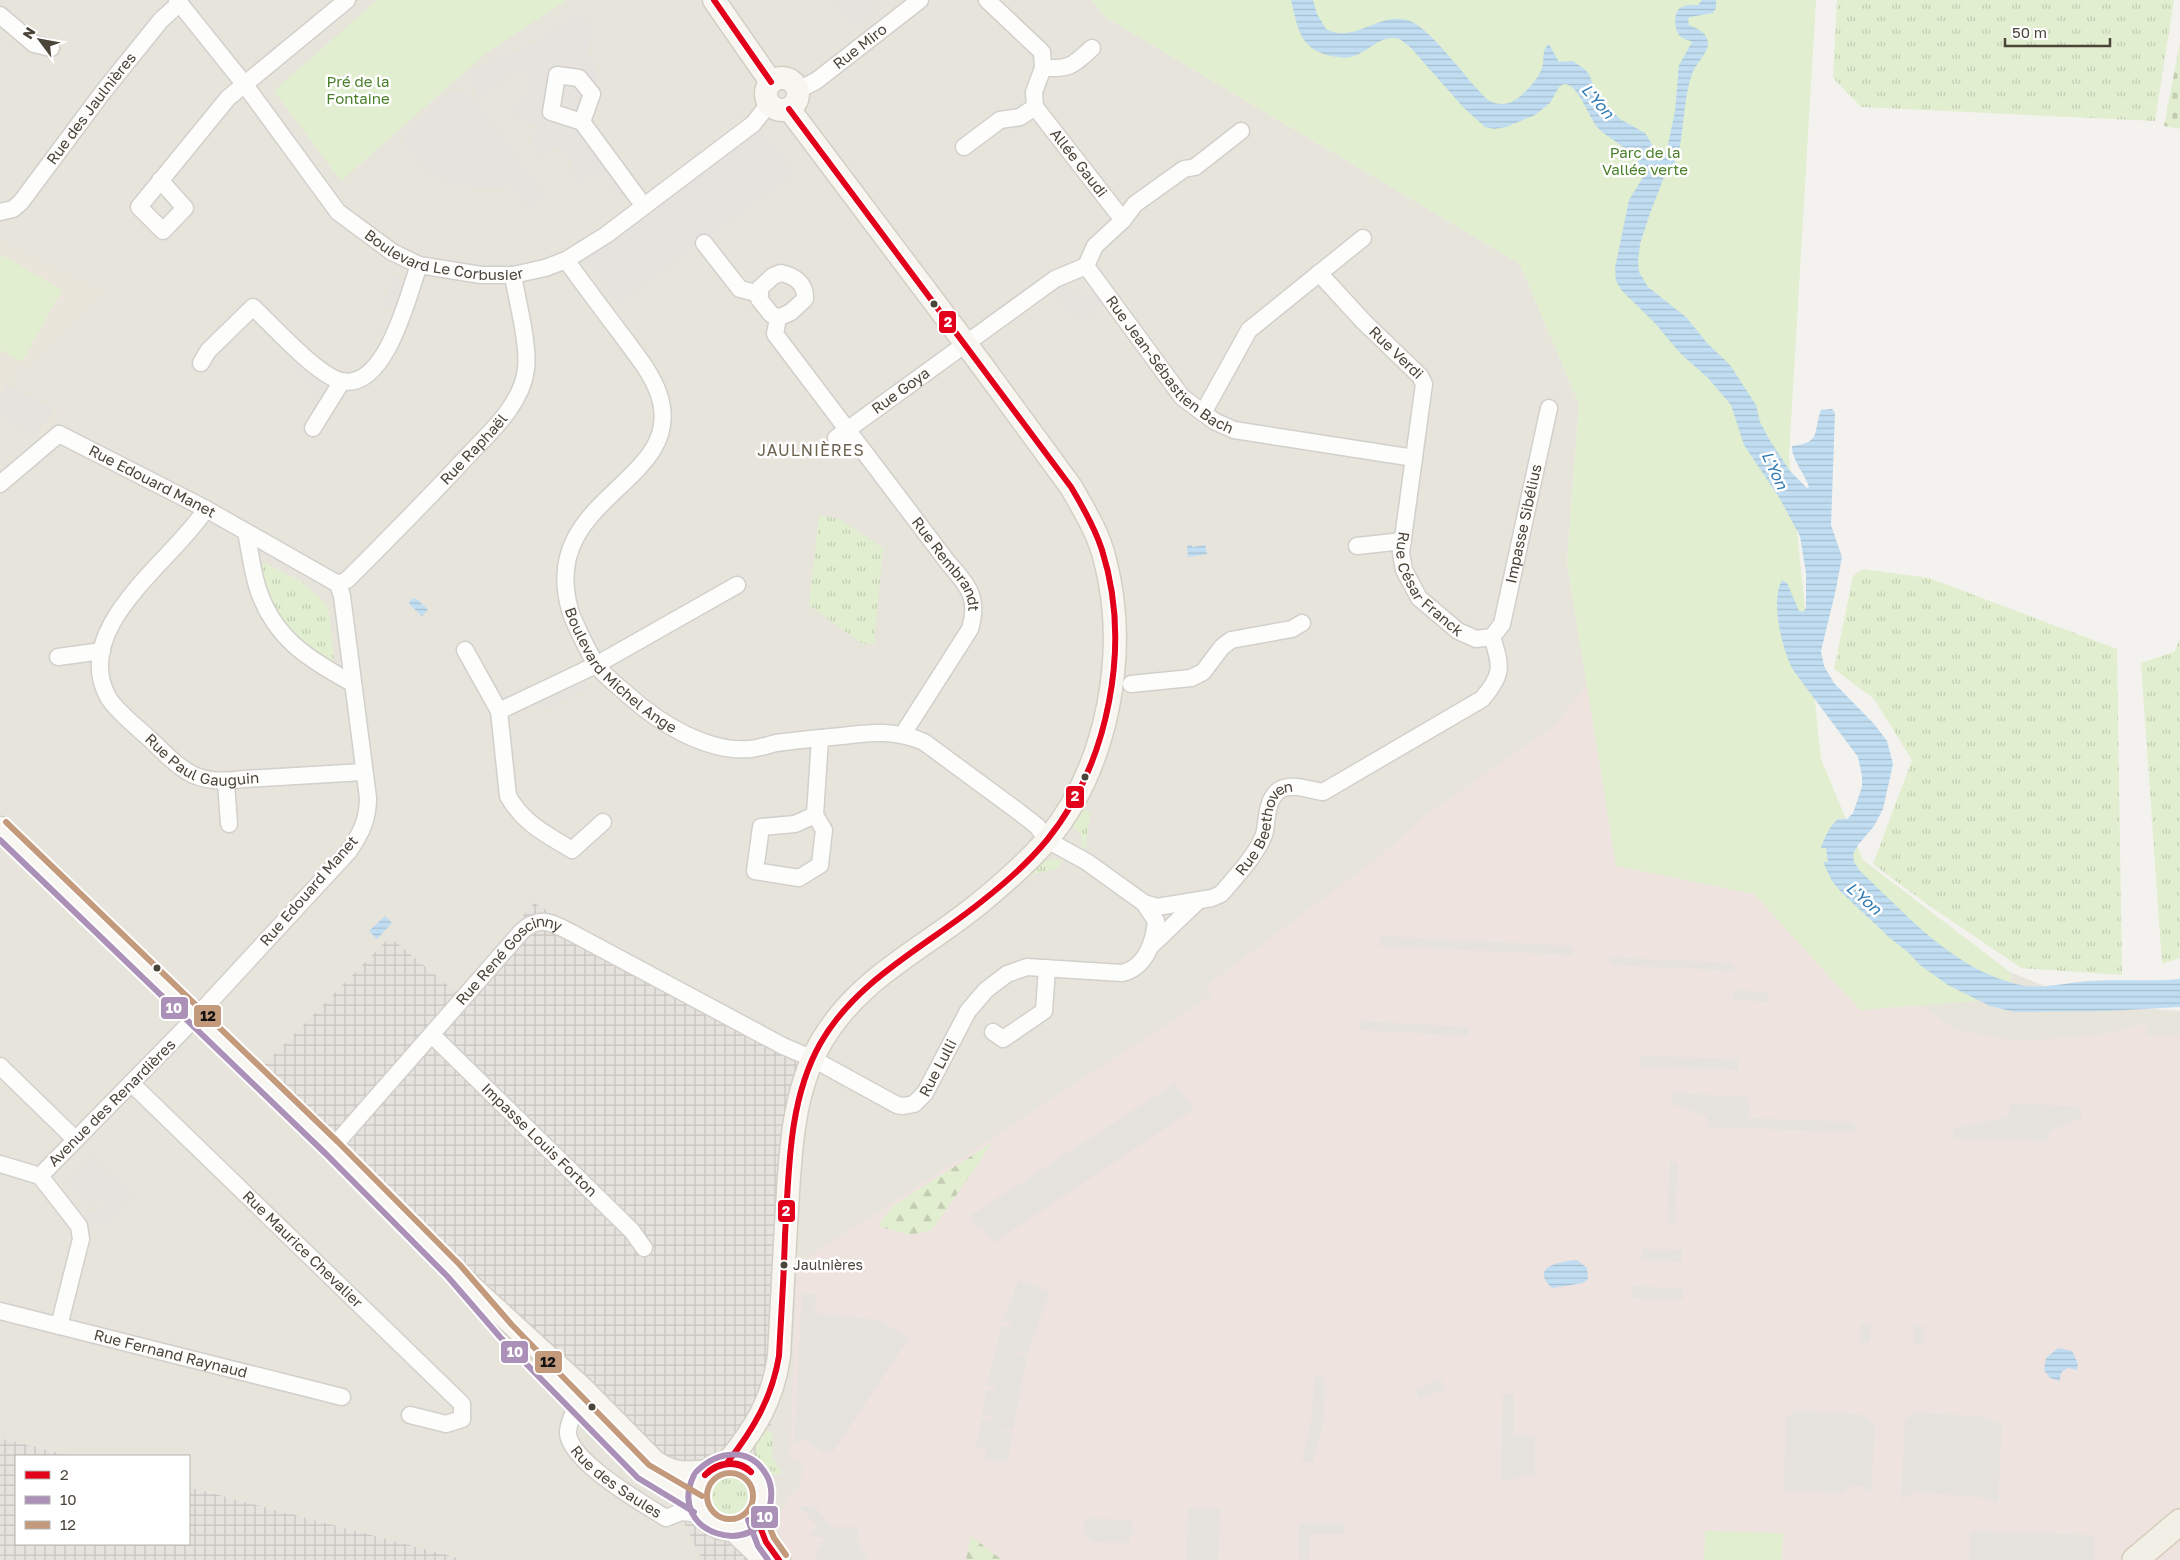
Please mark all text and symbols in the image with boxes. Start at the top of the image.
north arrow [15,15,65,65]
scale bar [2005,15,2110,47]
street label: Rue Miro [829,19,890,72]
text: 50 m [2012,23,2047,41]
text: N [19,24,39,42]
street label: Rue des Jaulnières [42,48,139,168]
park label: Pré de la Fontaine [326,72,390,107]
water label: L'Yon [1577,79,1619,123]
street label: Allée Gaudi [1047,125,1112,200]
park label: Parc de la Vallée verte [1602,143,1688,178]
street label: Boulevard Le Corbusier [361,225,525,284]
street label: Rue Jean-Sébastien Bach [1103,292,1237,437]
unlabelled marker [929,299,939,309]
line badge: 2 [938,310,957,334]
text: 2 [944,313,953,330]
street label: Rue Verdi [1366,322,1428,382]
street label: Rue Goya [868,363,933,417]
street label: Rue Raphaël [436,410,511,488]
district label: JAULNIÈRES [757,440,865,460]
street label: Rue Edouard Manet [86,441,219,521]
water label: L'Yon [1758,448,1793,493]
street label: Impasse Sibélius [1501,462,1545,585]
street label: Rue Rembrandt [909,513,983,612]
street label: Rue César Franck [1393,531,1468,640]
street label: Boulevard Michel Ange [562,605,681,736]
street label: Rue Paul Gauguin [142,729,260,789]
unlabelled marker [1080,772,1090,782]
street label: Rue Beethoven [1231,777,1294,879]
line badge: 2 [1065,785,1085,809]
text: 2 [1071,787,1080,804]
street label: Rue Edouard Manet [255,832,361,949]
water label: L'Yon [1842,877,1886,919]
street label: Rue René Goscinny [452,912,566,1008]
unlabelled marker [152,963,162,973]
line badge: 10 [160,996,189,1020]
text: 10 [166,999,182,1016]
line badge: 12 [193,1004,222,1028]
text: 12 [200,1007,216,1024]
street label: Avenue des Renardières [44,1035,179,1170]
street label: Rue Lulli [915,1036,960,1099]
street label: Impasse Louis Forton [478,1079,601,1200]
street label: Rue Maurice Chevalier [240,1186,367,1311]
line badge: 2 [777,1199,796,1223]
text: 2 [782,1202,791,1219]
place label: Jaulnières [793,1256,863,1273]
marker: Jaulnières [779,1260,789,1270]
street label: Rue Fernand Raynaud [92,1325,249,1381]
line badge: 10 [500,1340,529,1364]
text: 10 [507,1343,523,1360]
line badge: 12 [534,1350,563,1374]
text: 12 [540,1353,556,1370]
unlabelled marker [587,1402,597,1412]
street label: Rue des Saules [567,1442,665,1521]
legend [15,1455,190,1545]
text: 2 [60,1465,69,1483]
text: 10 [60,1490,77,1508]
line badge: 10 [750,1505,779,1529]
text: 10 [757,1508,773,1525]
text: 12 [60,1515,76,1533]

